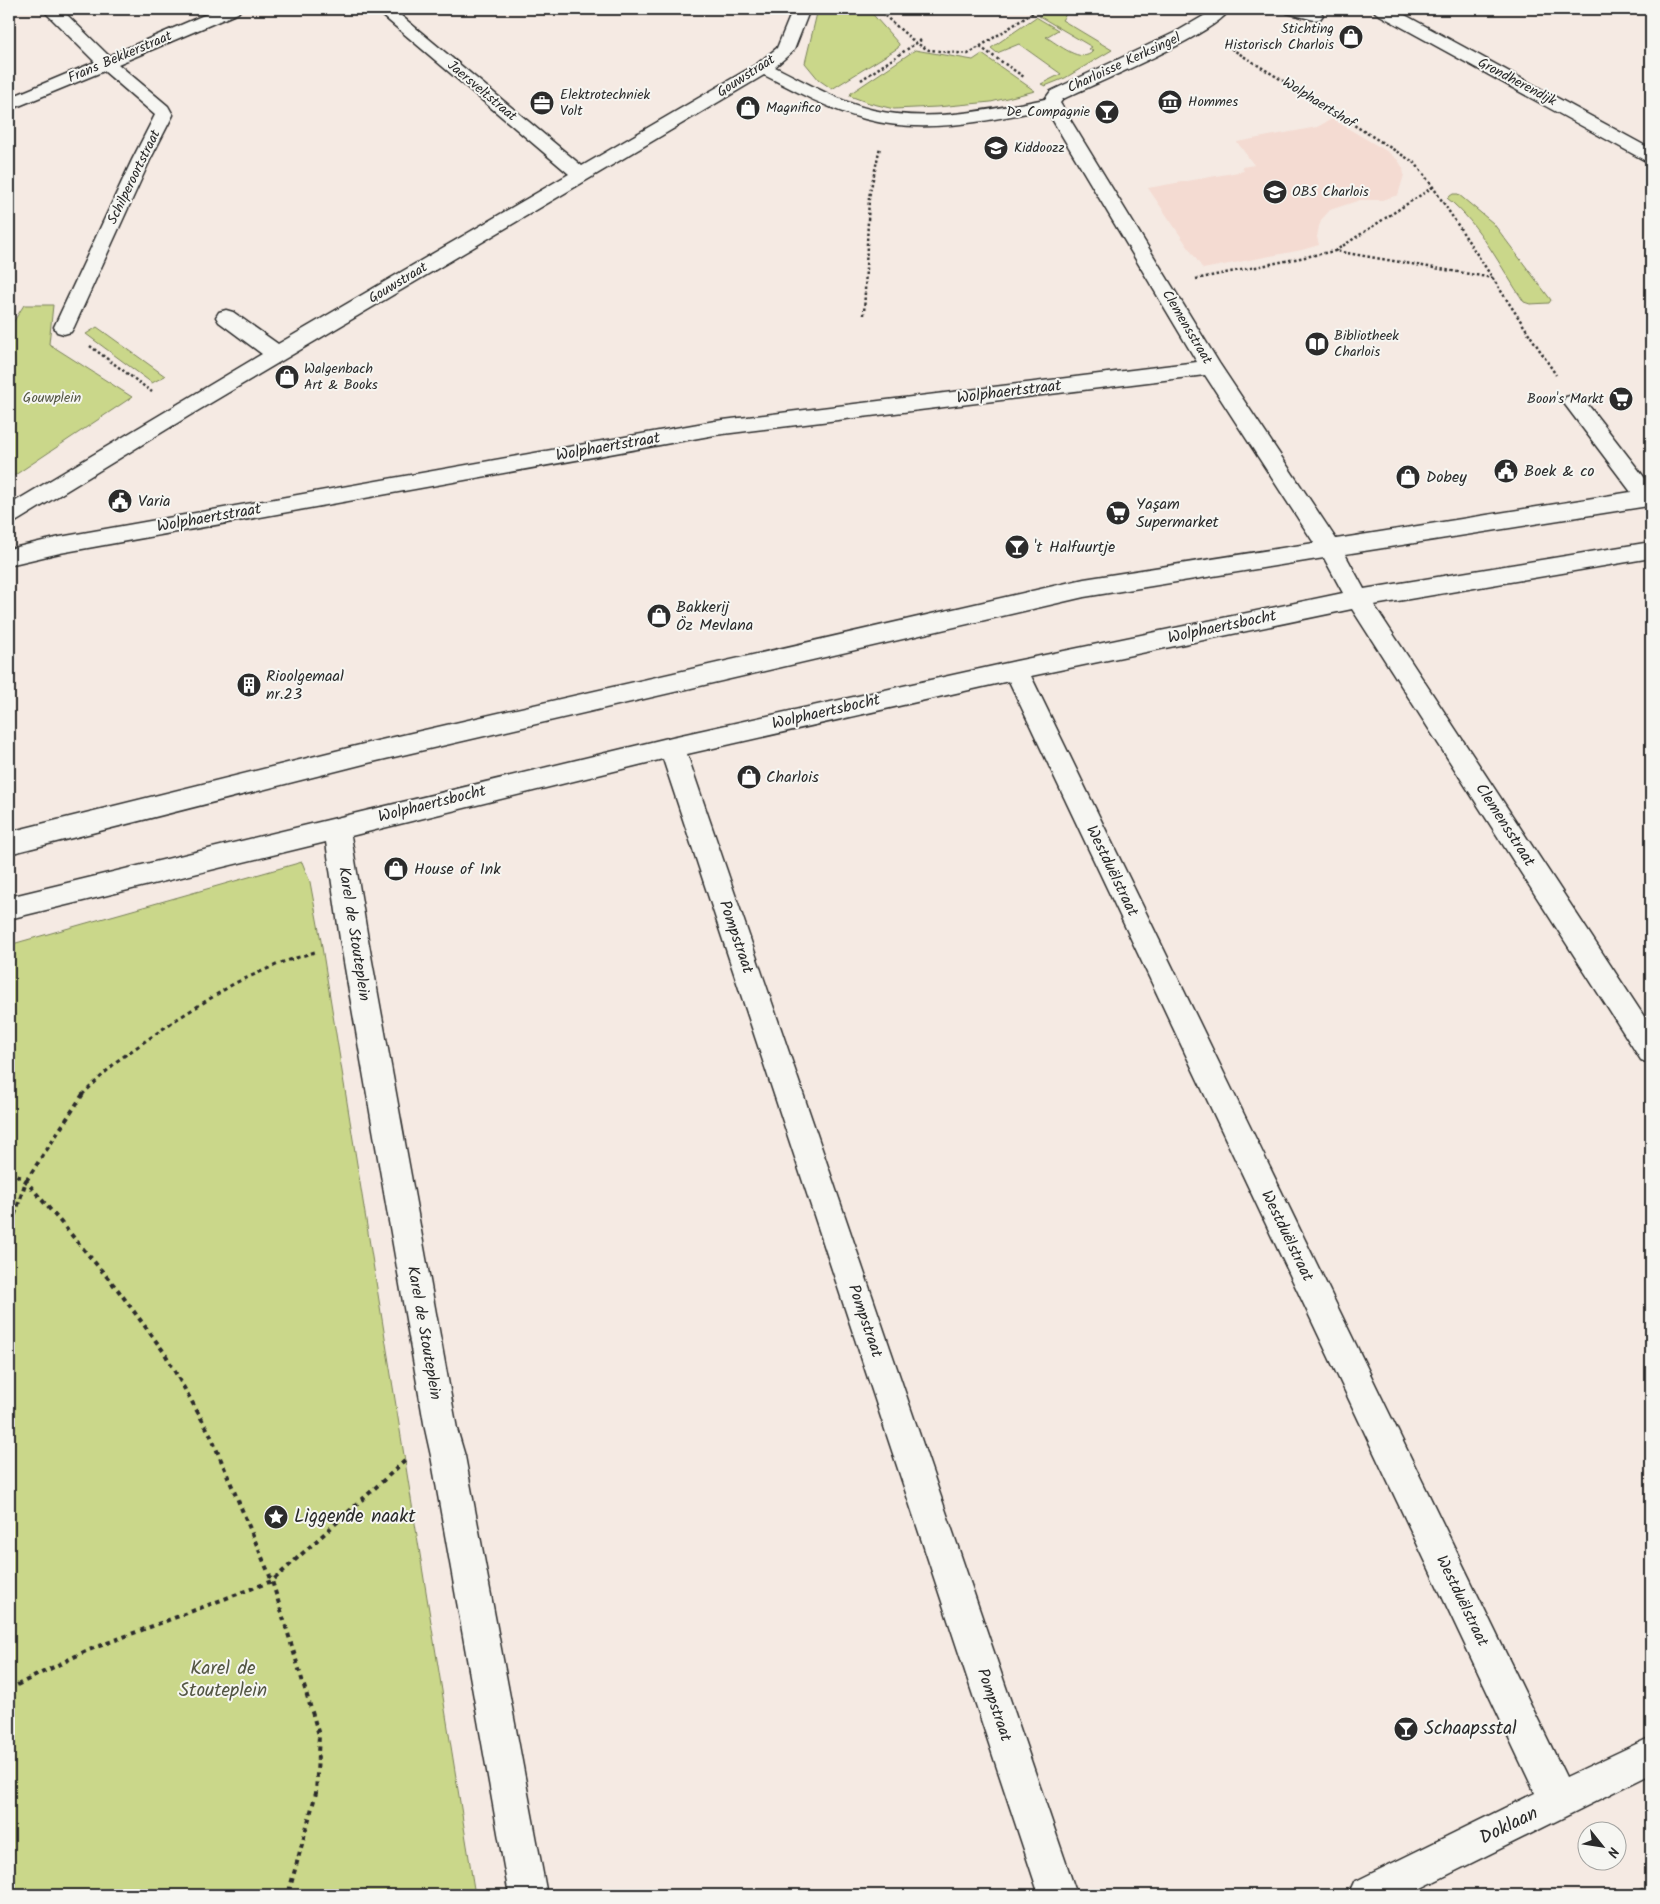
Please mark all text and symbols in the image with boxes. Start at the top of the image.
place label: Stichting Historisch Charlois [1224,18,1334,56]
shop icon: Stichting Historisch Charlois [1338,24,1364,50]
street label: Frans Bekkerstraat [64,25,176,89]
street label: Charloisse Kerksingel [1064,27,1185,99]
street label: Gouwstraat [712,49,780,103]
street label: Grondherendijk [1474,52,1561,112]
street label: Jaersveltstraat [442,55,522,127]
street label: Wolphaertshof [1278,72,1361,135]
place label: Elektrotechniek Volt [560,84,650,122]
museum icon: Hommes [1157,89,1183,115]
office icon: Elektrotechniek Volt [529,90,555,116]
place label: Hommes [1188,91,1238,113]
shop icon: Magnifico [735,95,761,121]
place label: Magnifico [766,97,821,119]
bar icon: De Compagnie [1094,99,1120,125]
place label: De Compagnie [1006,101,1091,123]
street label: Schilperoortstraat [102,125,167,228]
school or university icon: Kiddoozz [983,135,1009,161]
place label: Kiddoozz [1014,137,1065,159]
school or university icon: OBS Charlois [1262,179,1288,205]
place label: OBS Charlois [1292,181,1369,203]
street label: Gouwstraat [364,256,432,309]
street label: Clemensstraat [1156,286,1218,369]
place label: Bibliotheek Charlois [1334,325,1399,363]
library icon: Bibliotheek Charlois [1304,331,1330,357]
place label: Walgenbach Art & Books [304,358,378,396]
shop icon: Walgenbach Art & Books [274,364,300,390]
street label: Wolphaertstraat [955,373,1064,411]
supermarket icon: Boon's Markt [1608,386,1634,412]
park label: Gouwplein [23,387,81,409]
place label: Boon's Markt [1527,388,1605,410]
street label: Wolphaertstraat [554,425,663,468]
public building icon: Boek & co [1493,458,1519,484]
place label: Boek & co [1524,459,1595,484]
shop icon: Dobey [1395,464,1421,490]
place label: Dobey [1426,465,1467,490]
public building icon: Varia [107,488,133,514]
place label: Varia [138,489,171,514]
place label: Yaşam Supermarket [1136,492,1220,535]
street label: Wolphaertstraat [155,496,264,539]
supermarket icon: Yaşam Supermarket [1105,500,1131,526]
bar icon: 't Halfuurtje [1004,534,1030,560]
place label: 't Halfuurtje [1034,535,1115,560]
place label: Bakkerij Öz Mevlana [676,595,753,638]
shop icon: Bakkerij Öz Mevlana [646,603,672,629]
street label: Wolphaertsbocht [1165,603,1279,651]
place label: Rioolgemaal nr.23 [266,664,344,707]
building icon: Rioolgemaal nr.23 [236,672,262,698]
street label: Wolphaertsbocht [769,687,883,737]
shop icon: Charlois [736,764,762,790]
place label: Charlois [766,765,819,790]
street label: Wolphaertsbocht [375,778,489,829]
street label: Clemensstraat [1469,778,1542,873]
street label: Westduëlstraat [1079,821,1145,922]
shop icon: House of Ink [383,856,409,882]
place label: House of Ink [414,857,501,882]
street label: Karel de Stouteplein [331,865,377,1003]
street label: Pompstraat [712,897,760,978]
street label: Westduëlstraat [1254,1186,1320,1287]
street label: Karel de Stouteplein [400,1264,448,1402]
street label: Pompstraat [841,1281,889,1362]
place label: Liggende naakt [294,1502,416,1532]
place icon: Liggende naakt [263,1504,289,1530]
street label: Westduëlstraat [1429,1551,1495,1652]
park label: Karel de Stouteplein [179,1654,267,1706]
street label: Pompstraat [970,1665,1018,1746]
place label: Schaapsstal [1424,1714,1517,1744]
bar icon: Schaapsstal [1393,1716,1419,1742]
street label: Doklaan [1474,1799,1544,1853]
north arrow [1578,1822,1628,1872]
text: N [1601,1843,1624,1861]

